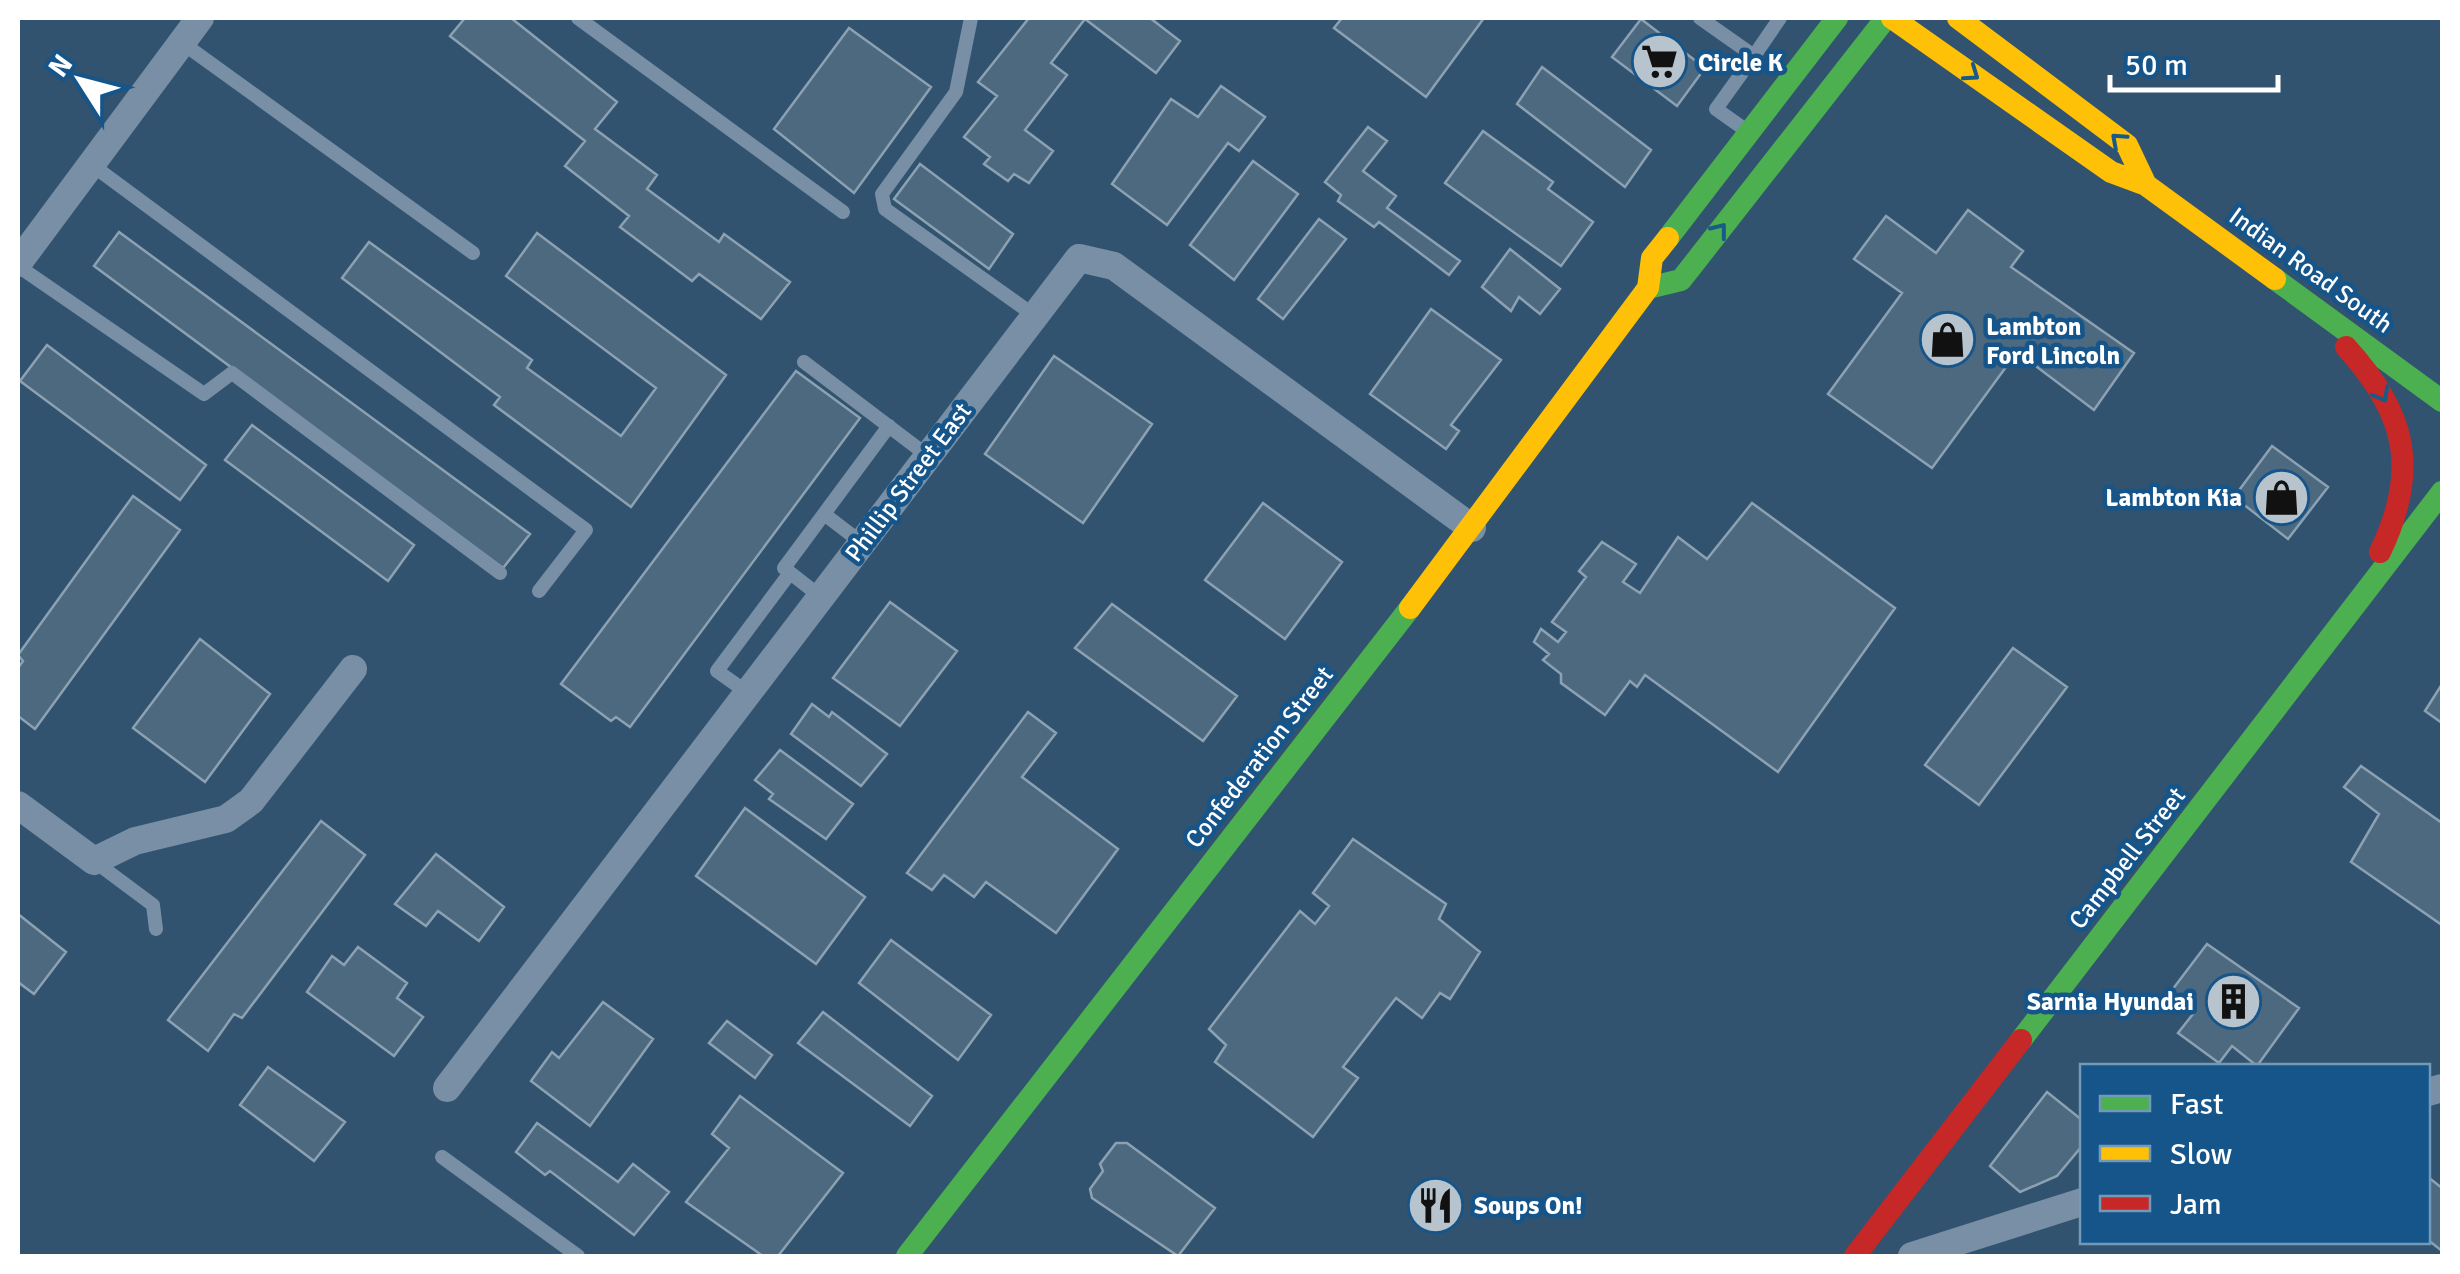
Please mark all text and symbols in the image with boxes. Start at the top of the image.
north arrow [30,30,130,130]
scale bar [2110,30,2278,92]
supermarket icon: Circle K [1629,32,1689,92]
place label: Circle K [1698,47,1784,78]
text: 50 m [2125,47,2188,84]
text: N [41,48,80,84]
one-way arrow [1961,62,1979,80]
one-way arrow [2111,134,2130,152]
street label: Indian Road South [2223,200,2399,340]
one-way arrow [1709,223,1726,241]
shop icon: Lambton Ford Lincoln [1917,310,1977,370]
place label: Lambton Ford Lincoln [1986,311,2120,371]
one-way arrow [2370,384,2390,402]
street label: Phillip Street East [838,396,978,568]
shop icon: Lambton Kia [2251,467,2311,527]
place label: Lambton Kia [2105,482,2242,513]
street label: Confederation Street [1178,660,1340,854]
street label: Campbell Street [2062,781,2192,935]
building icon: Sarnia Hyundai [2203,971,2263,1031]
place label: Sarnia Hyundai [2027,986,2194,1017]
legend [2080,1064,2430,1244]
text: Fast [2170,1086,2223,1123]
text: Slow [2170,1136,2232,1173]
restaurant icon: Soups On! [1405,1175,1465,1235]
text: Jam [2170,1186,2222,1223]
place label: Soups On! [1474,1190,1583,1221]

